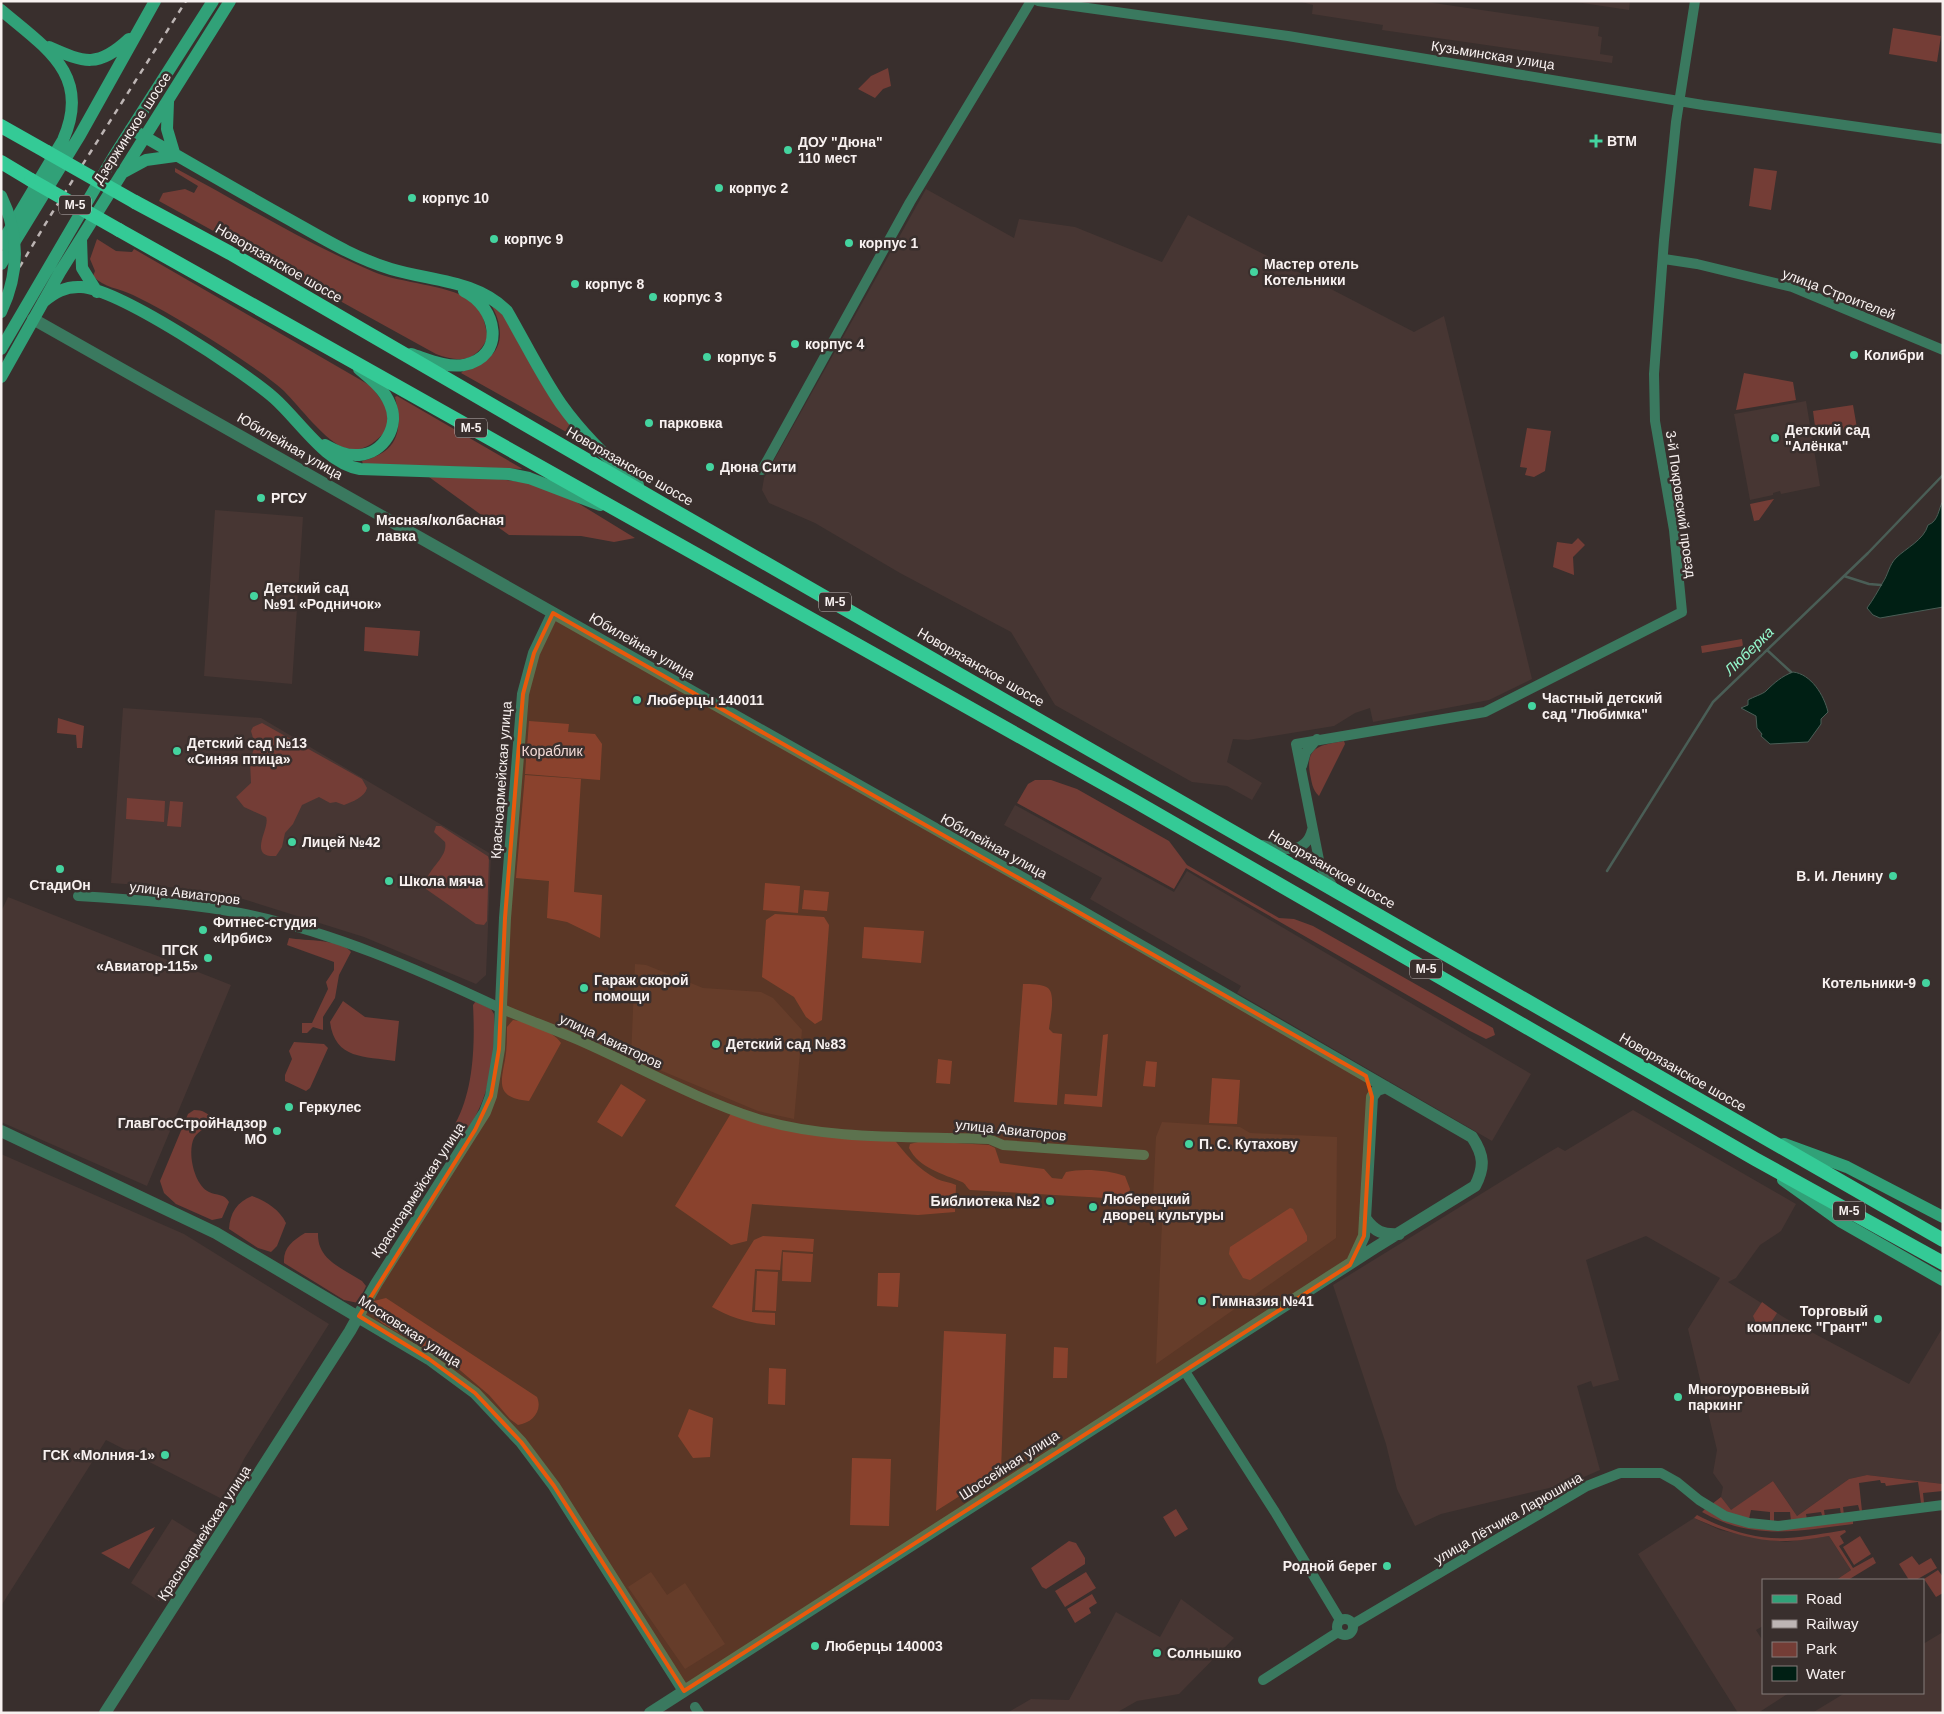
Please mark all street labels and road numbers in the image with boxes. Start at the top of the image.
street label: Кузьминская улица [1430,37,1556,73]
street label: Дзержинское шоссе [90,69,174,187]
road number: М-5 [59,196,91,214]
street label: Новорязанское шоссе [213,220,345,306]
street label: улица Строителей [1780,265,1898,323]
street label: Юбилейная улица [234,409,346,483]
road number: М-5 [455,418,487,438]
street label: Новорязанское шоссе [564,423,696,509]
street label: 3-й Покровский проезд [1663,429,1699,579]
road number: М-5 [819,592,851,612]
street label: Юбилейная улица [586,609,698,683]
street label: Новорязанское шоссе [915,624,1047,710]
street label: Красноармейская улица [488,700,515,859]
street label: Юбилейная улица [938,810,1050,882]
street label: Новорязанское шоссе [1266,826,1398,912]
street label: улица Авиаторов [129,878,241,908]
road number: М-5 [1410,960,1442,979]
street label: улица Авиаторов [557,1010,665,1072]
street label: Новорязанское шоссе [1617,1029,1749,1115]
street label: улица Авиаторов [955,1116,1067,1144]
street label: Красноармейская улица [368,1119,468,1261]
road number: М-5 [1833,1202,1865,1220]
street label: Московская улица [356,1292,464,1370]
street label: Шоссейная улица [956,1427,1062,1503]
street label: Красноармейская улица [154,1462,254,1604]
street label: улица Лётчика Ларюшина [1431,1469,1585,1567]

